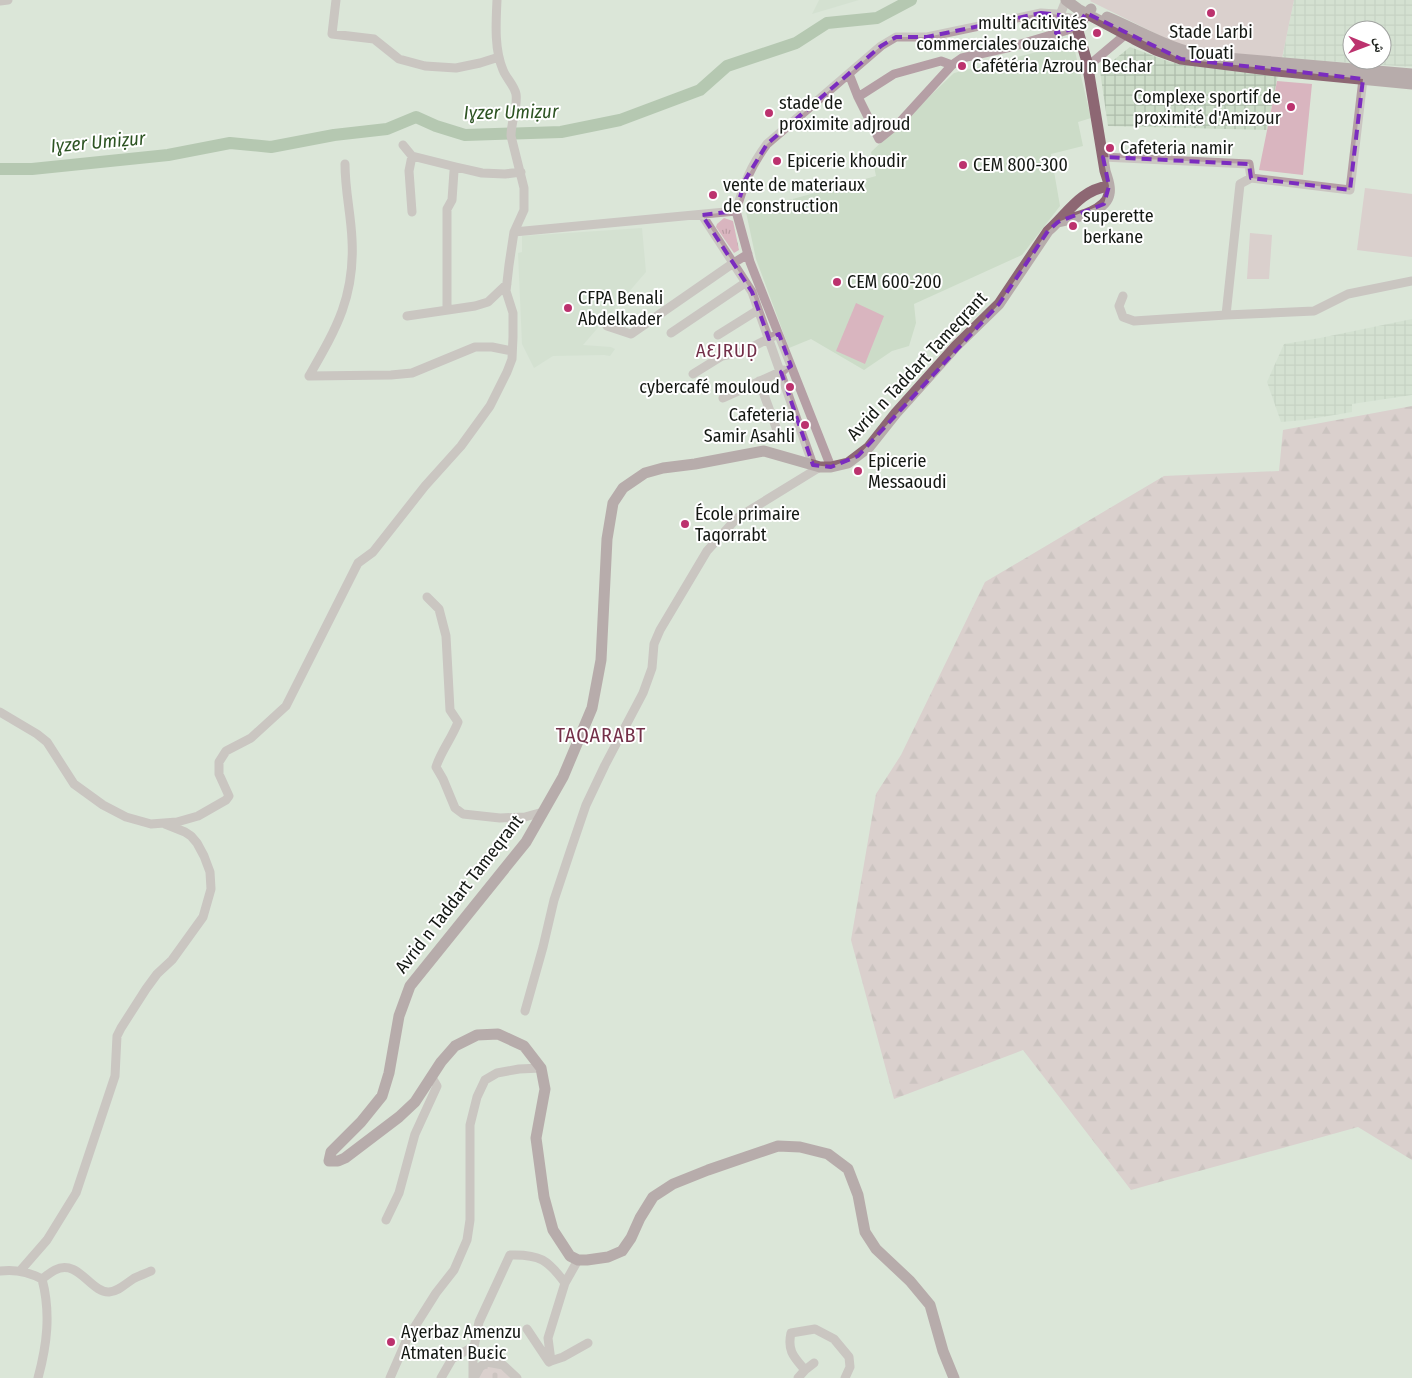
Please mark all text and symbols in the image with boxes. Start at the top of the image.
marker: Stade Larbi Touati [1205,7,1217,19]
place label: multi acitivités commerciales ouzaiche [916,12,1087,55]
north arrow [1342,20,1392,70]
place label: Stade Larbi Touati [1169,21,1253,64]
marker: multi acitivités commerciales ouzaiche [1091,27,1103,39]
text: ش [1371,38,1388,53]
place label: Cafétéria Azrou n Bechar [972,55,1153,77]
marker: Cafétéria Azrou n Bechar [956,60,968,72]
place label: Complexe sportif de proximité d'Amizour [1133,86,1282,129]
place label: stade de proximite adjroud [779,92,911,135]
water label: Iɣzer Umiẓur [463,100,560,124]
marker: Complexe sportif de proximité d'Amizour [1285,101,1297,113]
marker: stade de proximite adjroud [763,107,775,119]
water label: Iɣzer Umiẓur [50,126,148,158]
place label: Cafeteria namir [1120,137,1234,159]
marker: Cafeteria namir [1104,142,1116,154]
place label: Epicerie khoudir [787,150,908,172]
place label: CEM 800-300 [973,154,1068,176]
marker: Epicerie khoudir [771,155,783,167]
marker: CEM 800-300 [957,159,969,171]
place label: vente de materiaux de construction [723,174,865,217]
marker: vente de materiaux de construction [707,189,719,201]
place label: superette berkane [1083,205,1154,248]
marker: superette berkane [1067,220,1079,232]
place label: CEM 600-200 [847,271,942,293]
marker: CEM 600-200 [831,276,843,288]
place label: CFPA Benali Abdelkader [578,287,663,330]
street label: Avrid n Taddart Tameqrant [842,287,992,445]
marker: CFPA Benali Abdelkader [562,302,574,314]
district label: AƐJRUḌ [696,339,758,362]
place label: cybercafé mouloud [639,376,780,398]
marker: cybercafé mouloud [784,381,796,393]
place label: Cafeteria Samir Asahli [704,404,795,447]
marker: Cafeteria Samir Asahli [799,419,811,431]
place label: Epicerie Messaoudi [868,450,947,493]
marker: Epicerie Messaoudi [852,465,864,477]
place label: École primaire Taqorrabt [695,502,800,546]
marker: École primaire Taqorrabt [679,518,691,530]
district label: TAQARABT [556,723,646,747]
street label: Avrid n Taddart Tameqrant [390,810,528,978]
place label: Aɣerbaz Amenzu Atmaten Buɛic [401,1321,521,1364]
marker: Aɣerbaz Amenzu Atmaten Buɛic [385,1336,397,1348]

